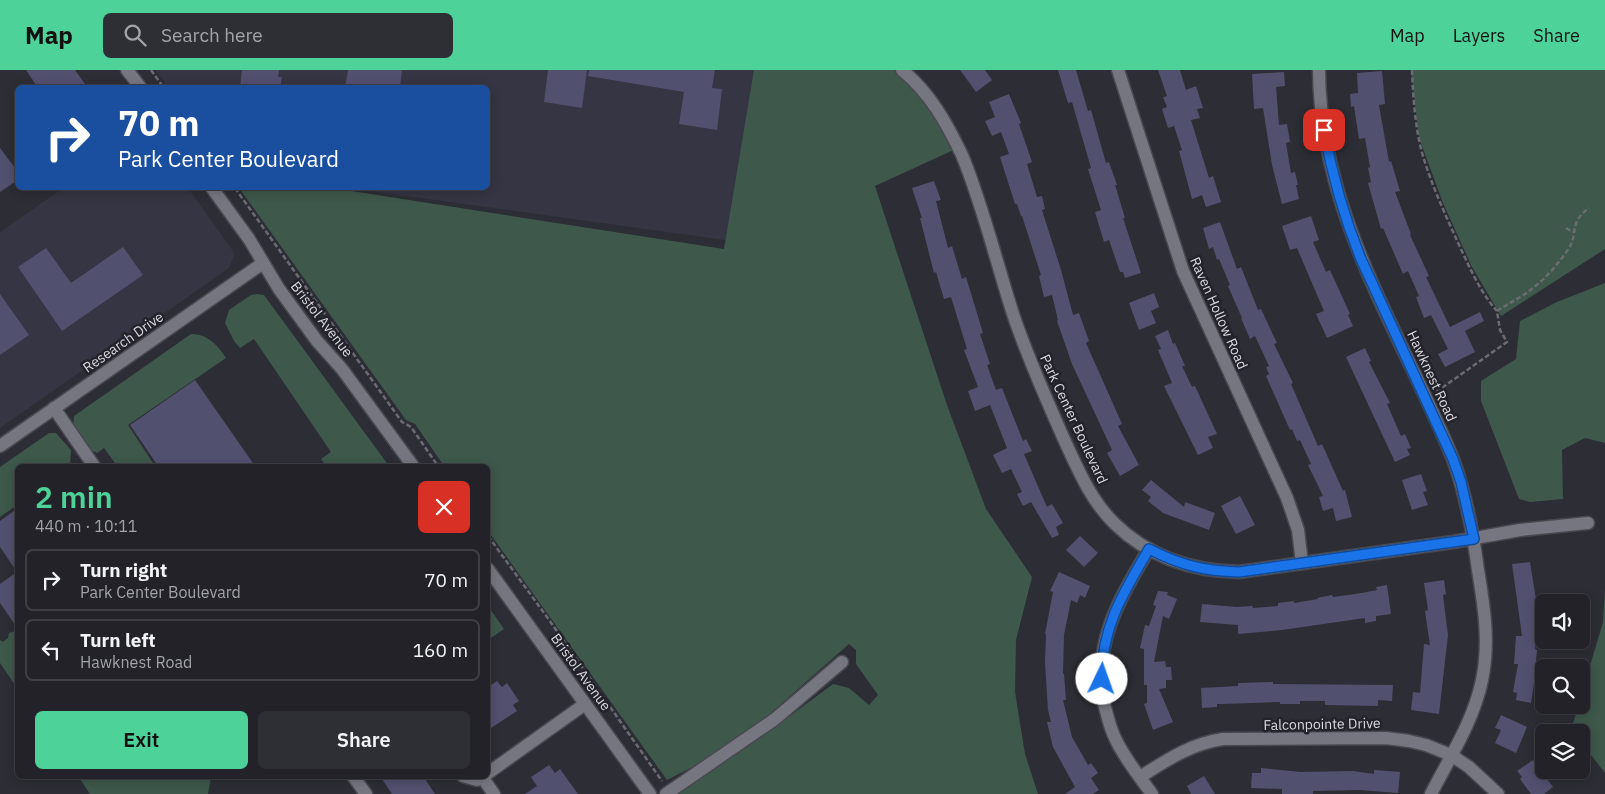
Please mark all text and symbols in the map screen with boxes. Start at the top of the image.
search box [103,13,453,58]
text: Map [25,19,73,51]
icon: search [121,21,149,49]
text: Search here [161,23,263,47]
text: Map [1390,24,1425,47]
text: Layers [1453,24,1505,47]
text: Share [1533,24,1580,47]
text: 70 m [118,100,200,146]
icon: right [35,105,100,170]
pin [1303,109,1345,151]
icon: arrive [1310,116,1338,144]
text: Park Center Boulevard [118,144,339,173]
street label: Raven Hollow Road [1186,254,1252,372]
street label: Bristol Avenue [287,278,357,361]
street label: Research Drive [79,307,167,376]
street label: Hawknest Road [1403,328,1461,424]
street label: Park Center Boulevard [1036,351,1112,487]
text: 2 min [35,477,113,516]
button: close [418,481,470,533]
text: 440 m · 10:11 [35,516,137,536]
text: Turn right [80,558,167,582]
icon: right [37,566,65,594]
text: 70 m [424,568,468,592]
text: Park Center Boulevard [80,582,241,602]
map controls [1535,594,1590,779]
button: sound [1535,594,1590,649]
text: Turn left [80,628,156,652]
street label: Bristol Avenue [547,630,615,714]
icon: left [37,636,65,664]
text: 160 m [413,638,468,662]
text: Hawknest Road [80,652,192,672]
position arrow [1075,652,1127,704]
button: search [1535,659,1590,714]
button: Exit [35,711,248,769]
button: Share [258,711,470,769]
street label: Falconpointe Drive [1263,714,1381,734]
button: layers [1535,724,1590,779]

